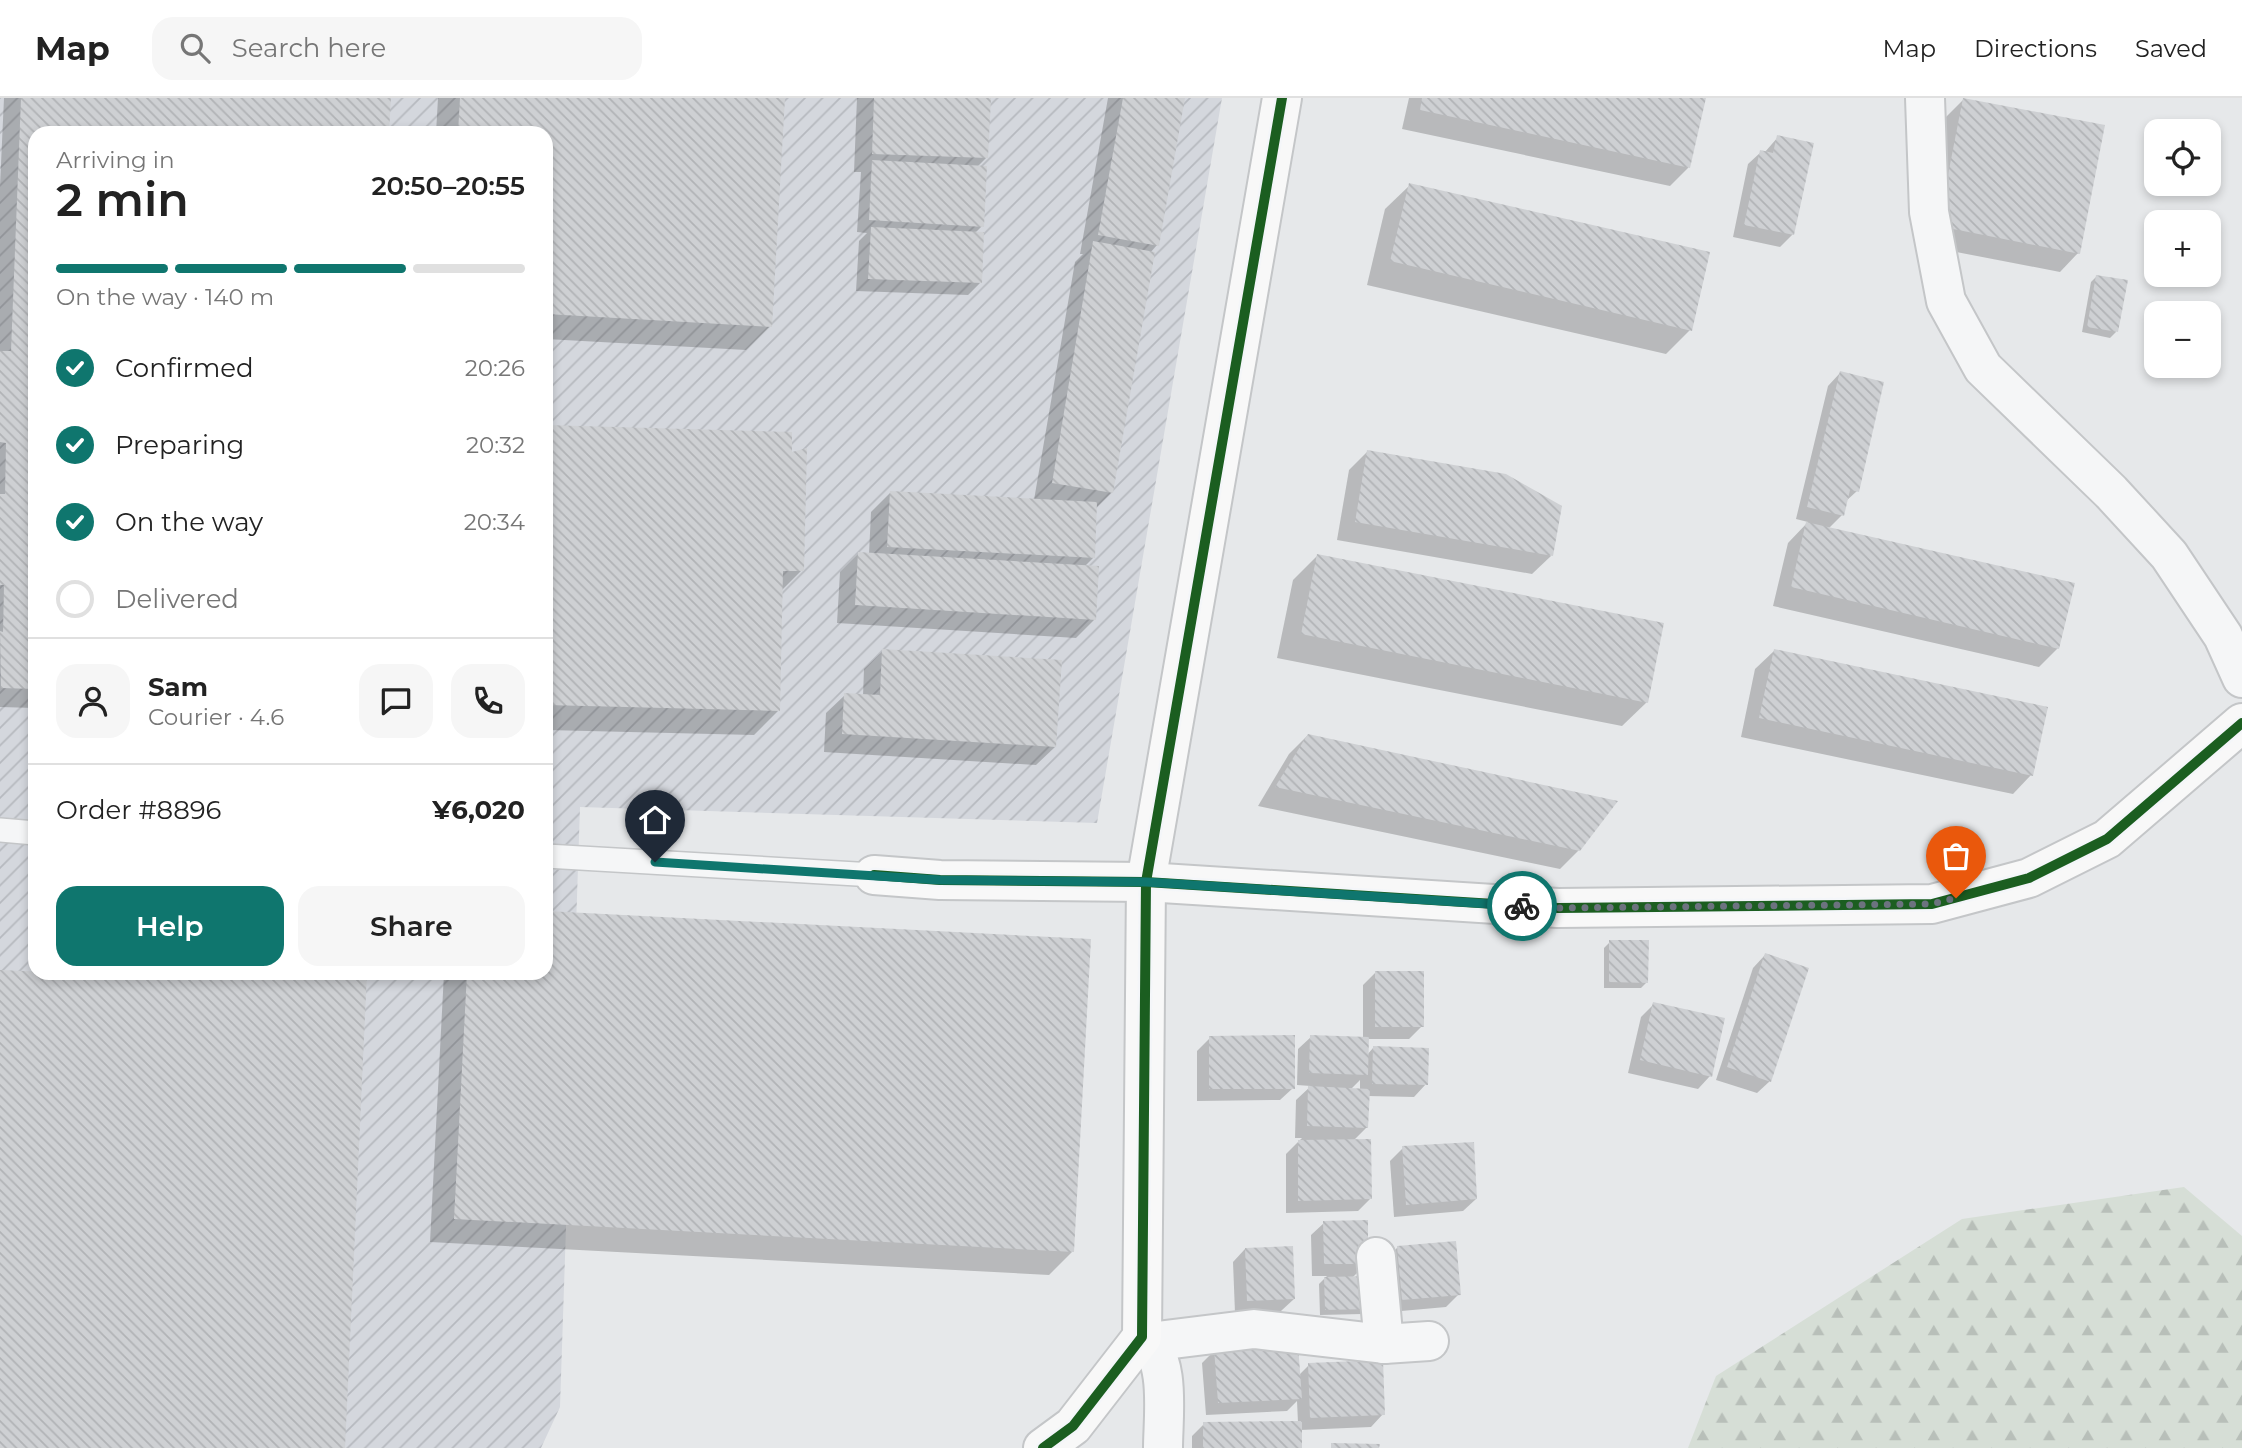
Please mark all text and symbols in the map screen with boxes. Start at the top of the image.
search box [152,17,642,80]
text: Map [35,28,110,68]
icon: search [176,29,214,67]
text: Search here [232,32,386,64]
text: Map [1883,34,1936,63]
text: Directions [1974,34,2097,63]
text: Saved [2135,34,2207,63]
map controls [2144,119,2221,378]
button: locate [2144,119,2221,196]
text: Arriving in [56,146,175,174]
text: 20:50–20:55 [371,170,525,202]
text: 2 min [56,171,189,228]
button: + [2144,210,2221,287]
text: On the way · 140 m [56,283,274,311]
button: − [2144,301,2221,378]
icon: check [56,349,94,387]
text: Confirmed [115,352,254,384]
text: 20:26 [465,354,525,382]
icon: check [56,426,94,464]
text: Preparing [115,429,244,461]
text: 20:32 [466,431,525,459]
icon: check [56,503,94,541]
text: On the way [115,506,263,538]
text: 20:34 [464,508,525,536]
text: Delivered [115,583,239,615]
button: person [56,664,130,738]
button: chat [359,664,433,738]
button: phone [451,664,525,738]
text: Sam [148,671,208,703]
text: Courier · 4.6 [148,703,284,731]
pin [625,790,685,862]
text: Order #8896 [56,794,221,826]
text: ¥6,020 [432,794,525,826]
icon: home [636,801,674,839]
pin [1926,826,1986,898]
icon: bag [1937,837,1975,875]
courier [1487,871,1557,941]
button: Help [56,886,284,966]
button: Share [298,886,525,966]
icon: bike [1503,887,1541,925]

